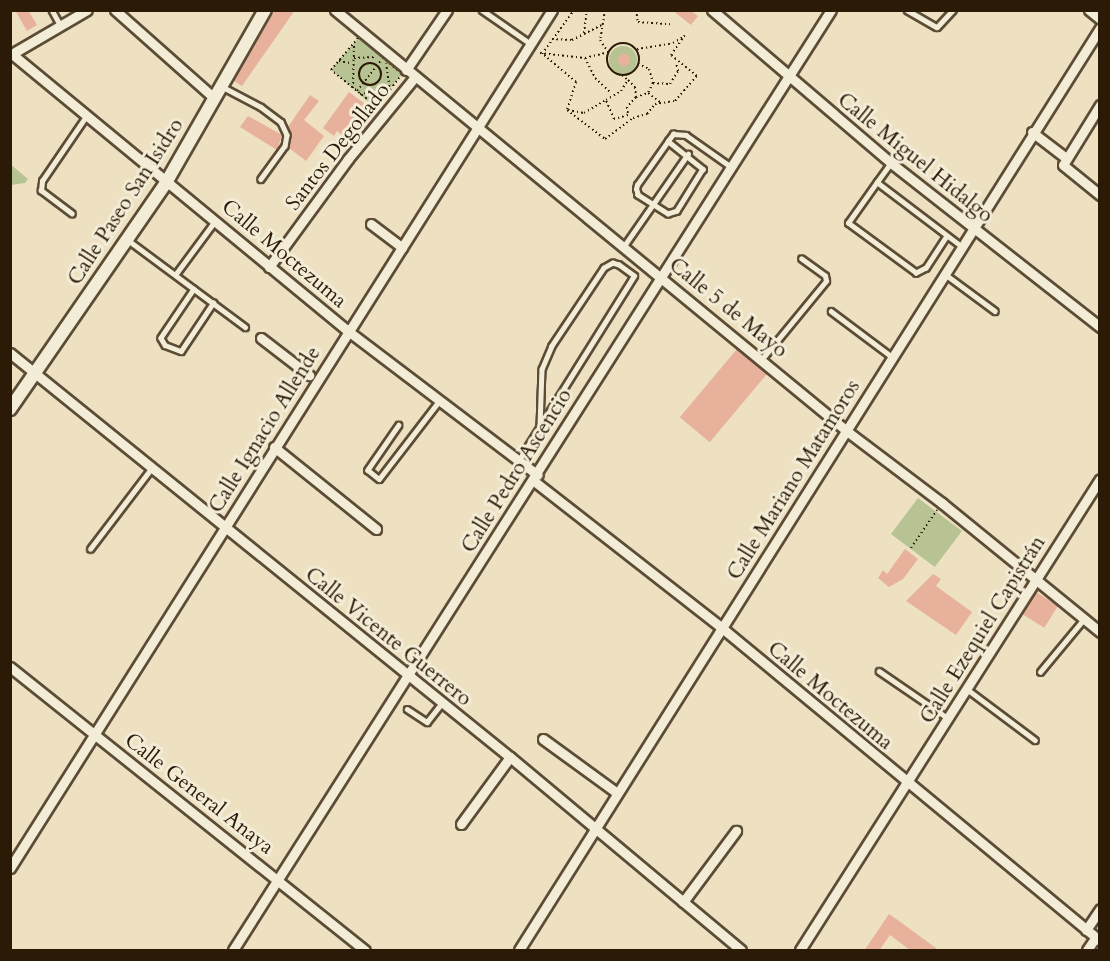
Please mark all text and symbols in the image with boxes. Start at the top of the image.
street label: Santos Degollado [281,78,395,216]
street label: Calle Miguel Hidalgo [832,88,998,228]
street label: Calle Paseo San Isidro [63,114,189,290]
street label: Calle Moctezuma [216,194,352,314]
street label: Calle 5 de Mayo [664,253,792,363]
street label: Calle Ignacio Allende [204,342,326,518]
street label: Calle Mariano Matamoros [722,375,866,585]
street label: Calle Pedro Ascencio [456,384,578,558]
street label: Calle Ezequiel Capistrán [915,531,1051,729]
street label: Calle Vicente Guerrero [300,562,476,712]
street label: Calle Moctezuma [762,636,898,756]
street label: Calle General Anaya [119,728,279,860]

